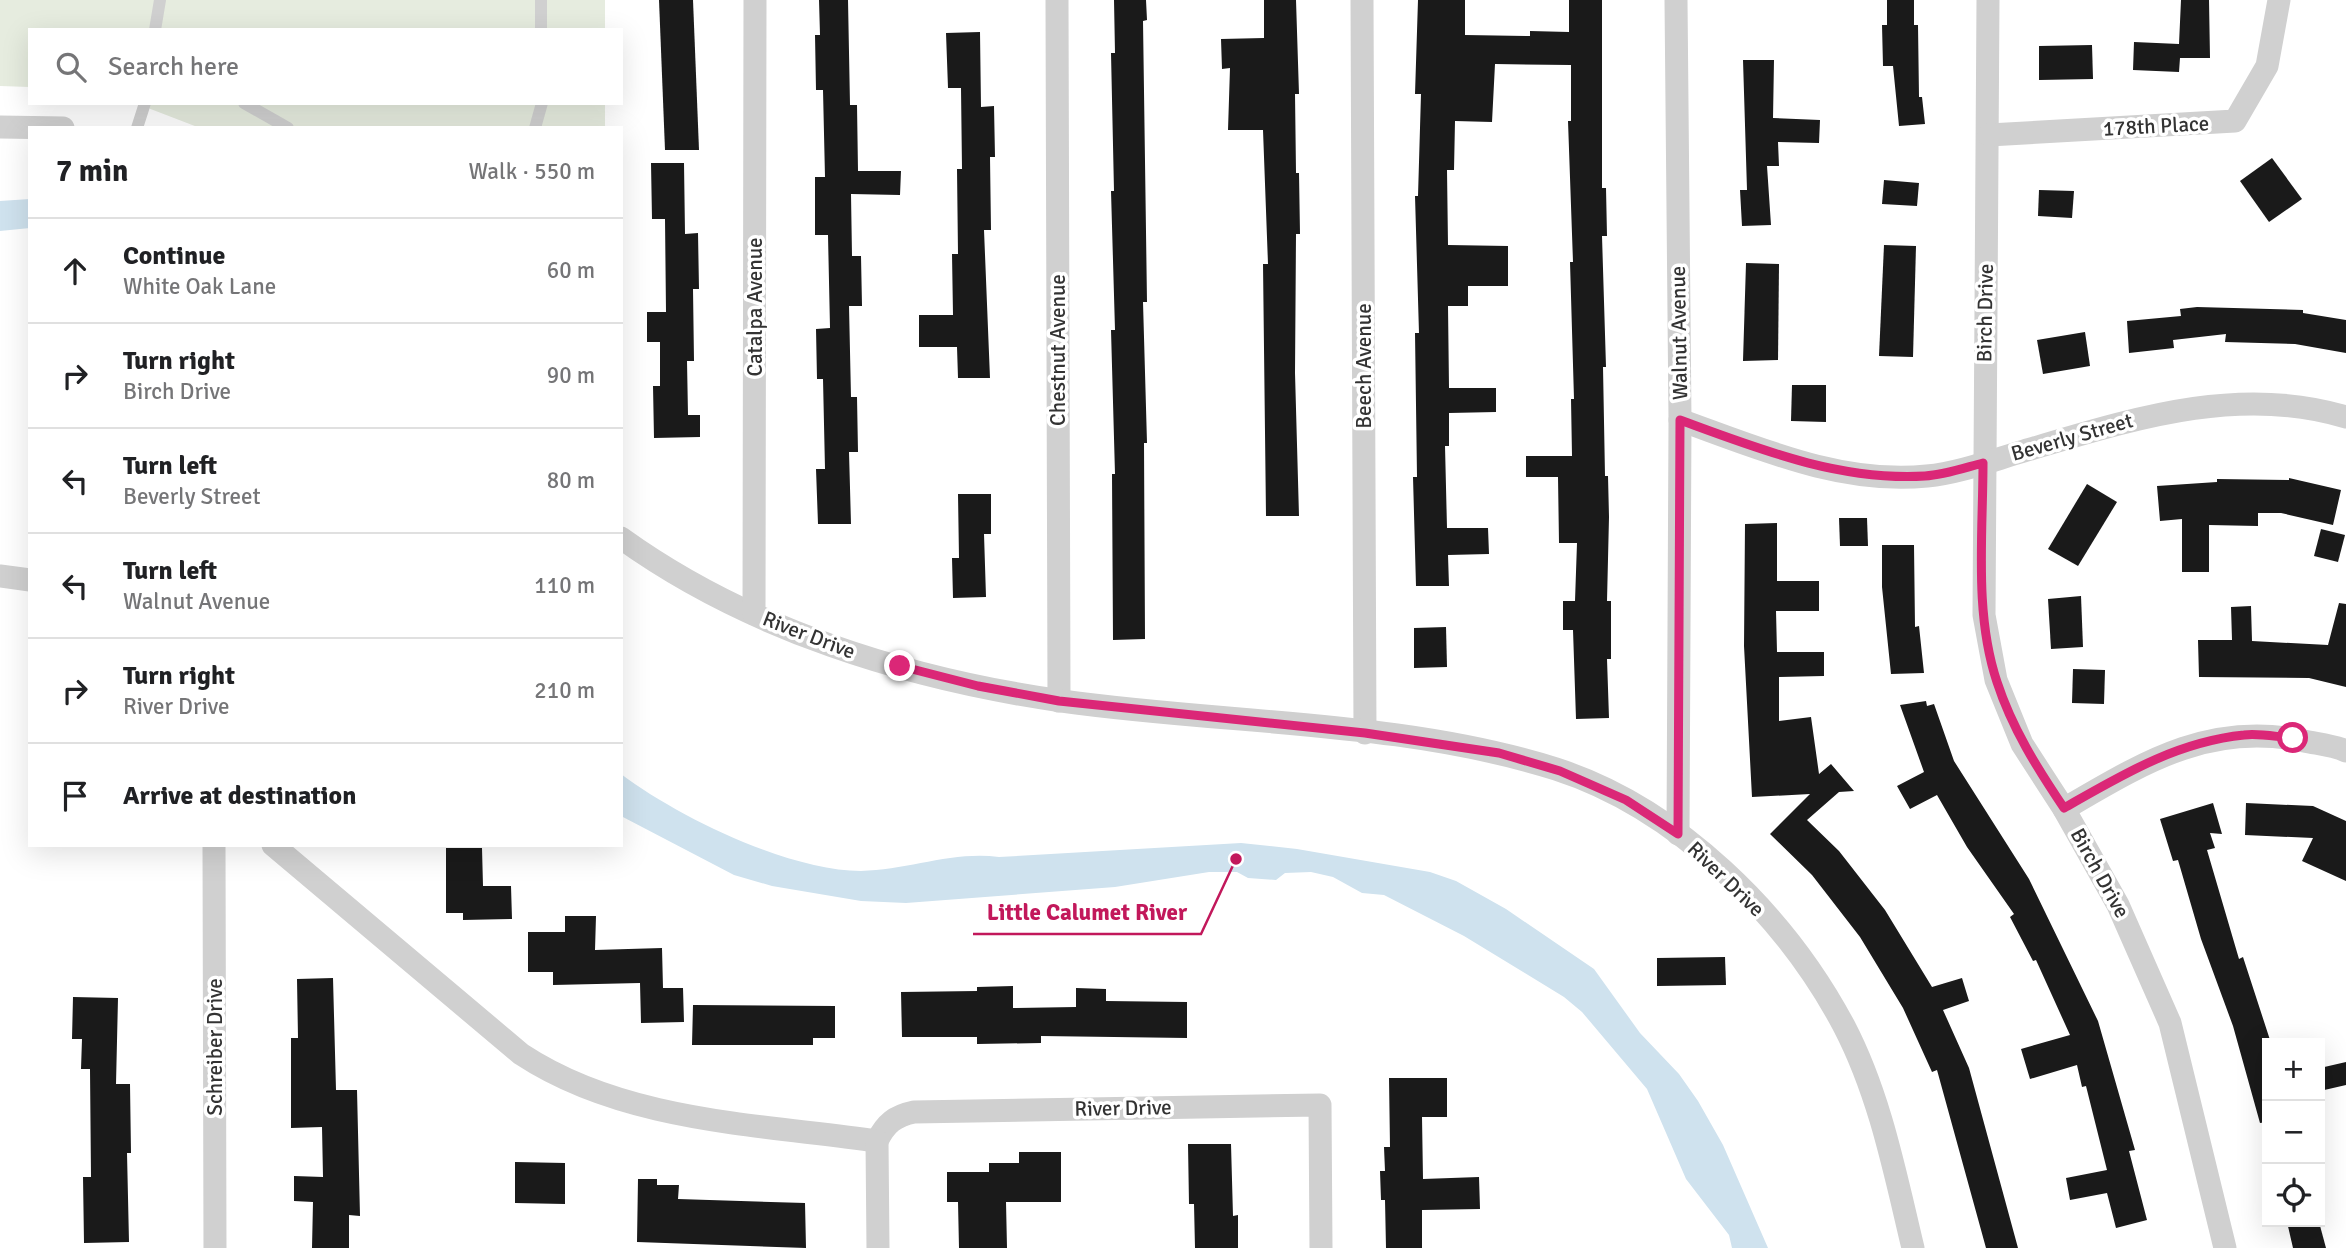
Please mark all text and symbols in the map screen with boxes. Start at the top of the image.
search box [28,28,623,105]
icon: search [52,48,90,86]
text: Search here [108,51,239,83]
street label: 178th Place [2102,110,2210,142]
text: 7 min [56,153,128,190]
text: Walk · 550 m [469,157,595,186]
street label: Catalpa Avenue [742,237,768,377]
text: Continue [123,240,225,272]
icon: ahead [56,252,94,290]
text: 60 m [547,256,595,285]
street label: Birch Drive [1971,263,1999,363]
street label: Walnut Avenue [1665,266,1693,400]
text: White Oak Lane [123,272,276,301]
street label: Chestnut Avenue [1045,274,1071,426]
street label: Beech Avenue [1351,303,1377,429]
text: Turn right [123,345,235,377]
icon: right [56,357,94,395]
text: 90 m [547,361,595,390]
text: Birch Drive [123,377,231,406]
street label: Beverly Street [2008,407,2136,467]
text: Turn left [123,450,217,482]
icon: left [56,462,94,500]
text: 80 m [547,466,595,495]
text: Beverly Street [123,482,261,511]
text: Turn left [123,555,217,587]
icon: left [56,567,94,605]
text: 110 m [534,571,595,600]
text: Walnut Avenue [123,587,270,616]
street label: River Drive [759,605,859,665]
route end [884,650,915,681]
text: Turn right [123,660,235,692]
icon: right [56,672,94,710]
text: 210 m [534,676,595,705]
text: River Drive [123,692,229,721]
route start [2277,722,2308,753]
icon: arrive [56,777,94,815]
text: Arrive at destination [123,780,356,812]
street label: Birch Drive [2065,824,2135,922]
street label: River Drive [1682,836,1770,922]
callout: Little Calumet River [973,890,1201,934]
text: Little Calumet River [987,898,1188,927]
street label: Schreiber Drive [202,978,228,1116]
map controls [2262,1038,2325,1227]
button: + [2262,1038,2325,1101]
street label: River Drive [1074,1094,1172,1122]
button: − [2262,1101,2325,1164]
button: locate [2262,1164,2325,1227]

